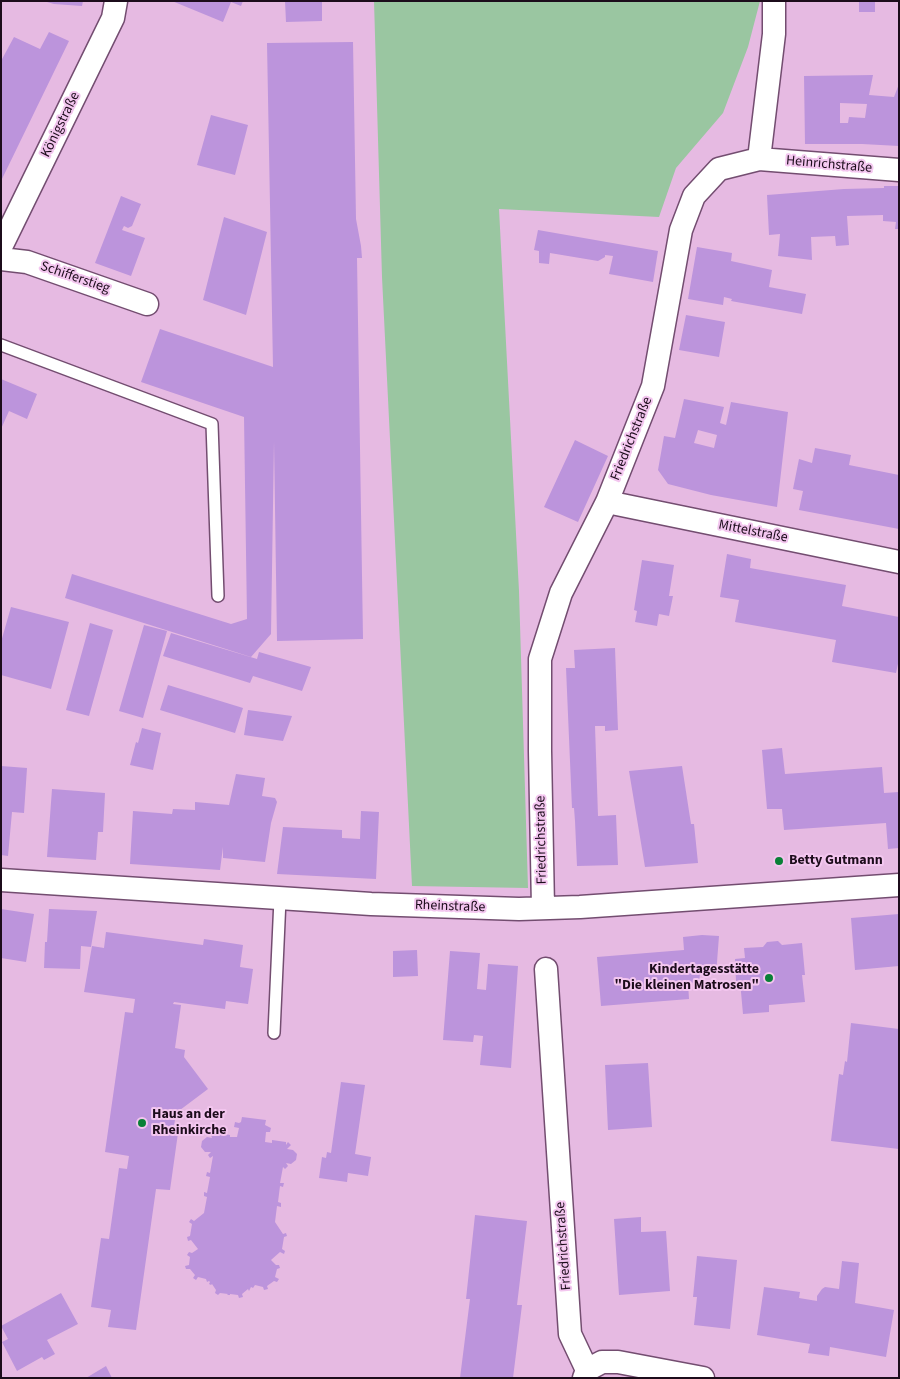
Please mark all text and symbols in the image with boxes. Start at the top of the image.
street label: Königstraße [38,90,84,160]
street label: Heinrichstraße [785,153,873,177]
street label: Schifferstieg [38,258,112,298]
street label: Friedrichstraße [608,395,656,483]
street label: Mittelstraße [717,517,789,547]
street label: Friedrichstraße [533,795,551,885]
place label: Betty Gutmann [789,853,883,869]
marker: Betty Gutmann [773,855,785,867]
street label: Rheinstraße [414,897,486,917]
place label: Kindertagesstätte "Die kleinen Matrosen" [615,962,759,994]
marker: Kindertagesstätte "Die kleinen Matrosen" [763,972,775,984]
place label: Haus an der Rheinkirche [152,1107,226,1140]
marker: Haus an der Rheinkirche [136,1117,148,1129]
street label: Friedrichstraße [553,1201,575,1291]

